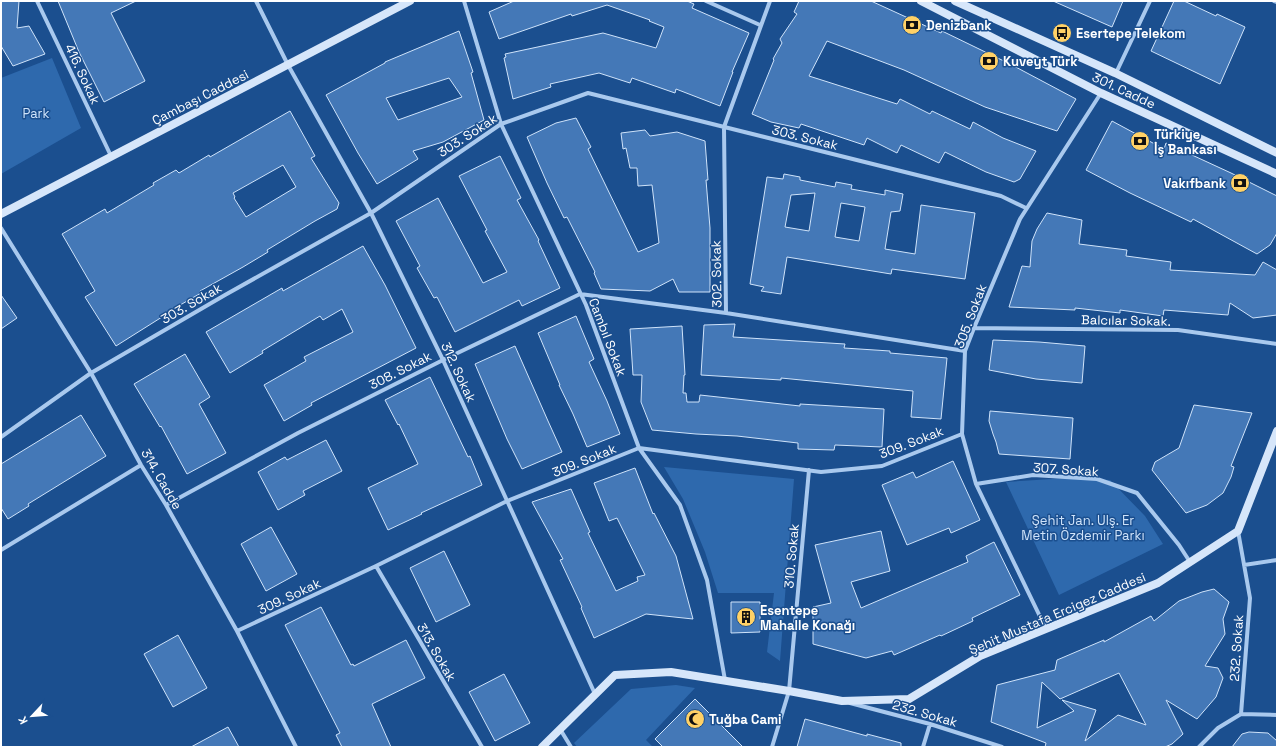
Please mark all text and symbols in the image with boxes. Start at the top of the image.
bank icon: Denizbank [901,14,923,36]
place label: Denizbank [926,17,992,34]
bus stop icon: Esertepe Telekom [1051,22,1073,44]
place label: Esertepe Telekom [1076,25,1185,42]
street label: 416. Sokak [61,41,104,107]
bank icon: Kuveyt Türk [978,50,1000,72]
place label: Kuveyt Türk [1003,53,1078,70]
street label: Çambaşı Caddesi [149,66,251,129]
street label: 301. Cadde [1089,68,1158,113]
park label: Park [22,105,50,122]
street label: 303. Sokak [434,110,500,161]
street label: 303. Sokak [770,121,840,154]
place label: Türkiye İş Bankası [1154,126,1217,158]
bank icon: Türkiye İş Bankası [1129,130,1151,152]
bank icon: Vakıfbank [1229,172,1251,194]
place label: Vakıfbank [1163,175,1227,192]
street label: 302. Sokak [707,240,726,308]
street label: 303. Sokak [158,279,225,328]
street label: 305. Sokak [950,282,990,351]
street label: Cambıl Sokak [585,296,630,379]
street label: Balcılar Sokak. [1081,311,1171,330]
street label: 312. Sokak [437,339,480,405]
street label: 308. Sokak [366,347,434,393]
street label: 309. Sokak [877,422,946,463]
street label: 309. Sokak [550,440,619,481]
street label: 314. Cadde [137,446,186,513]
street label: 307. Sokak [1032,459,1099,480]
park label: Şehit Jan. Ulş. Er Metin Özdemir Parkı [1021,512,1145,544]
street label: 310. Sokak [780,523,803,589]
street label: Şehit Mustafa Ercigez Caddesi [966,568,1148,658]
street label: 309. Sokak [255,574,323,618]
place label: Esentepe Mahalle Konağı [760,602,855,634]
building icon: Esentepe Mahalle Konağı [735,606,757,628]
street label: 232. Sokak [1226,614,1247,682]
street label: 313. Sokak [413,620,460,684]
north arrow [12,696,52,736]
street label: 232. Sokak [890,696,959,731]
mosque icon: Tuğba Cami [684,708,706,730]
place label: Tuğba Cami [709,711,782,728]
text: K [15,714,31,727]

